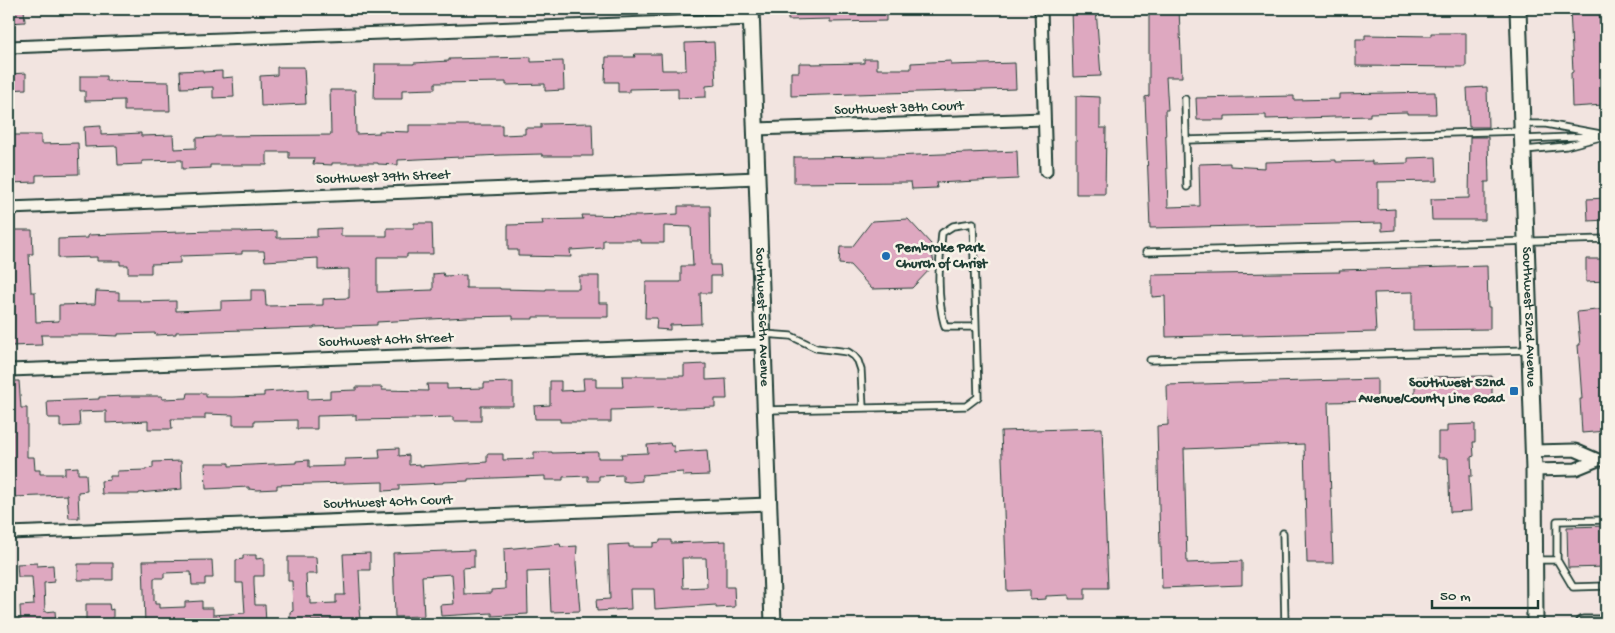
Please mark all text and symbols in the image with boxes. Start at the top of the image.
street label: Southwest 38th Court [834,98,965,120]
street label: Southwest 39th Street [316,167,452,189]
place label: Pembroke Park Church of Christ [895,240,988,273]
street label: Southwest 52nd Avenue [1518,246,1540,388]
street label: Southwest 56th Avenue [751,247,773,387]
marker: Pembroke Park Church of Christ [880,250,892,262]
street label: Southwest 40th Street [319,330,455,352]
place label: Southwest 52nd Avenue/County Line Road [1358,375,1506,408]
marker: Southwest 52nd Avenue/County Line Road [1508,385,1520,397]
street label: Southwest 40th Court [323,492,454,514]
scale bar [1432,578,1539,610]
text: 50 m [1440,588,1471,606]

